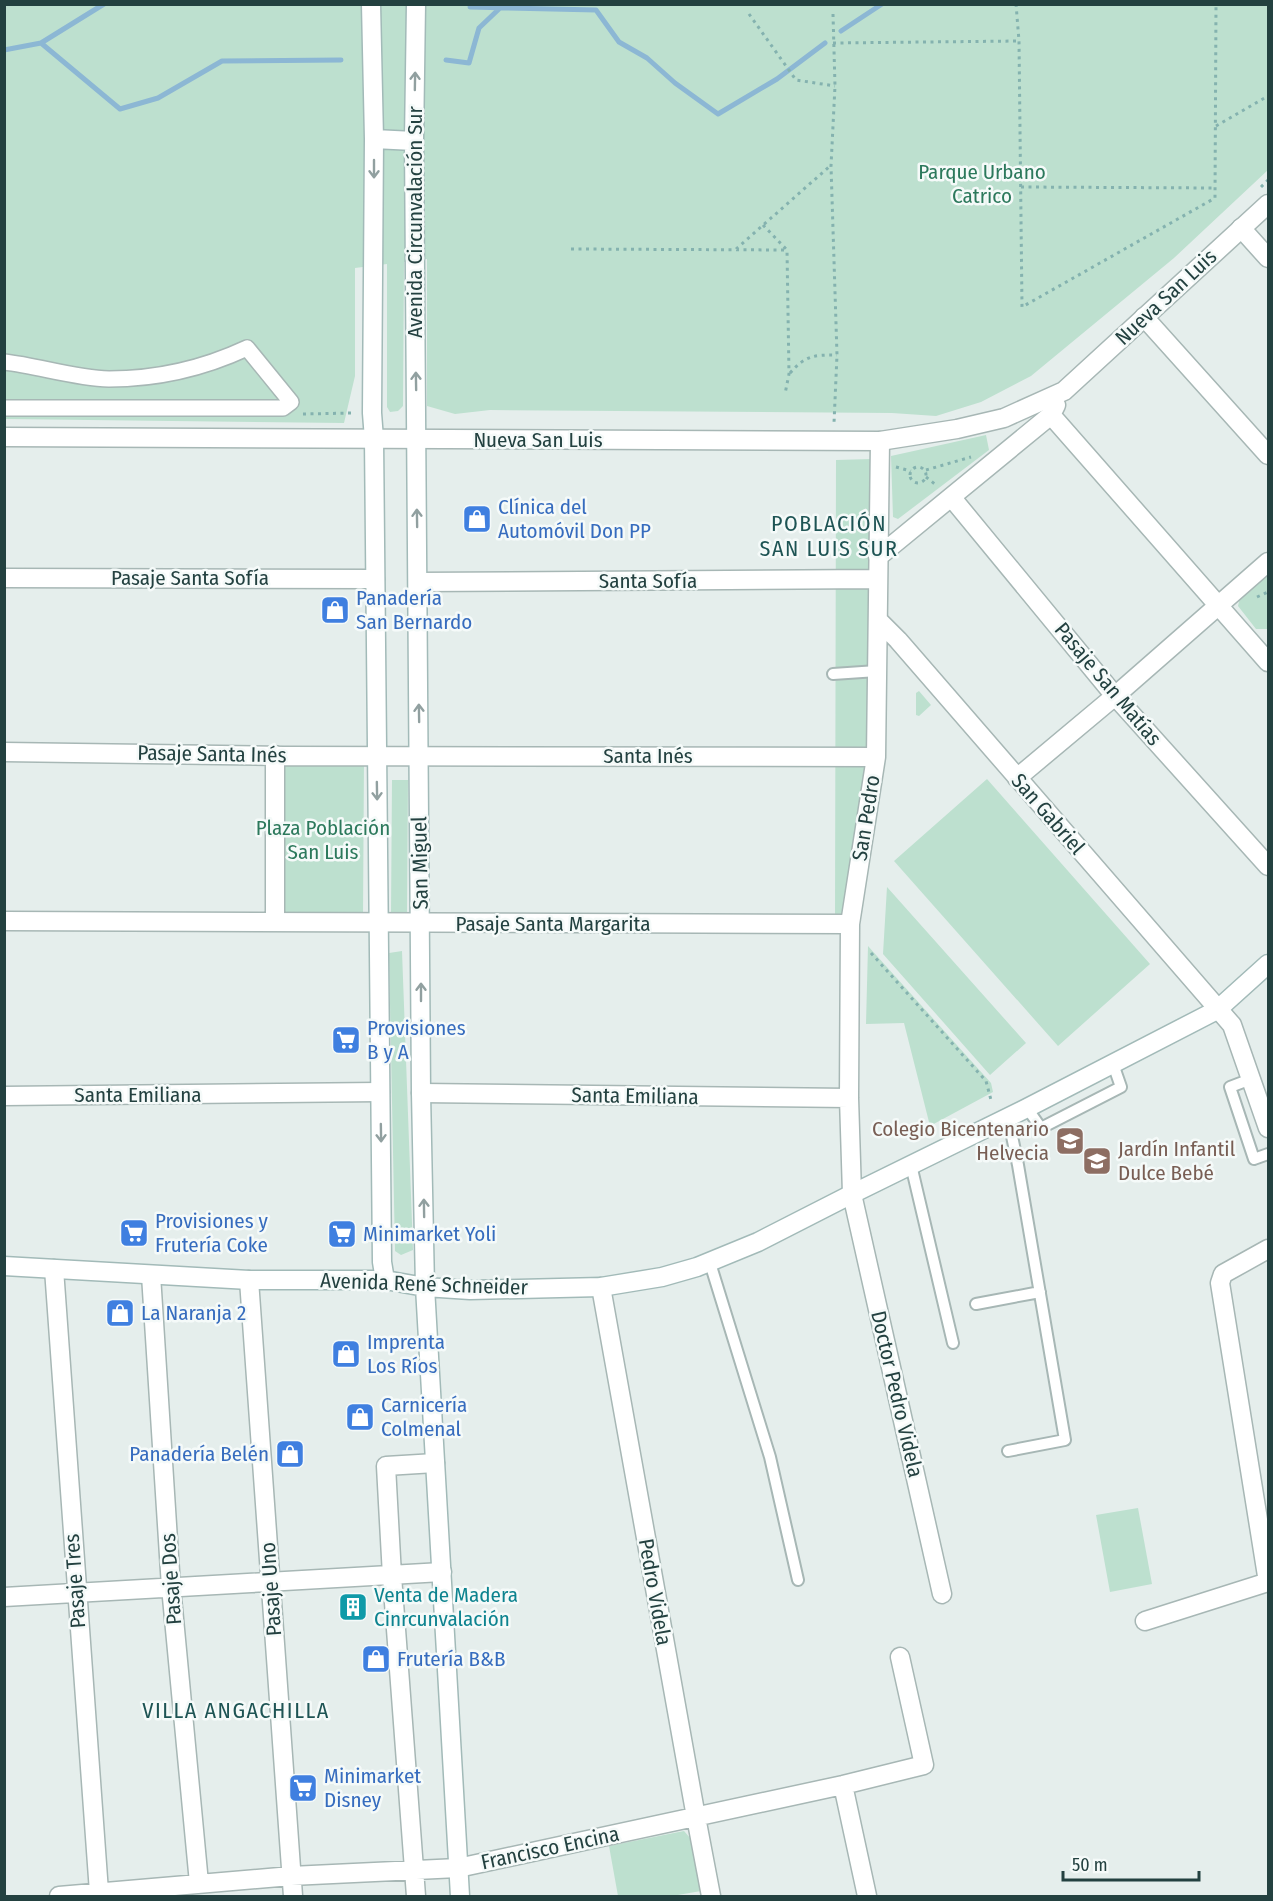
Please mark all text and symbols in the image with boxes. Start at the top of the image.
one-way arrow [409,71,421,91]
street label: Avenida Circunvalación Sur [402,105,428,338]
one-way arrow [368,158,380,178]
park label: Parque Urbano Catrico [918,159,1046,209]
street label: Nueva San Luis [1110,243,1222,351]
one-way arrow [410,371,422,391]
street label: Nueva San Luis [473,427,603,453]
place label: Clínica del Automóvil Don PP [498,494,651,544]
shop icon: Clínica del Automóvil Don PP [461,503,493,535]
one-way arrow [411,508,423,528]
district label: POBLACIÓN SAN LUIS SUR [760,510,898,562]
street label: Pasaje Santa Sofía [111,565,269,591]
street label: Santa Sofía [599,568,697,594]
place label: Panadería San Bernardo [356,585,472,635]
shop icon: Panadería San Bernardo [319,594,351,626]
street label: Pasaje San Matías [1049,617,1167,751]
one-way arrow [413,703,425,723]
street label: Pasaje Santa Inés [137,740,287,768]
street label: Santa Inés [603,743,693,769]
street label: San Gabriel [1006,768,1090,860]
street label: San Pedro [846,773,886,863]
one-way arrow [371,781,383,801]
park label: Plaza Población San Luis [256,815,390,865]
street label: San Miguel [406,816,434,910]
street label: Pasaje Santa Margarita [456,911,650,937]
one-way arrow [415,982,427,1002]
place label: Provisiones B y A [367,1015,466,1065]
supermarket icon: Provisiones B y A [330,1024,362,1056]
street label: Santa Emiliana [74,1082,202,1108]
street label: Santa Emiliana [571,1082,699,1110]
place label: Colegio Bicentenario Helvecia [872,1116,1049,1166]
one-way arrow [375,1123,386,1143]
school or university icon: Colegio Bicentenario Helvecia [1054,1125,1086,1157]
place label: Jardín Infantil Dulce Bebé [1118,1136,1236,1186]
school or university icon: Jardín Infantil Dulce Bebé [1081,1145,1113,1177]
one-way arrow [418,1198,430,1218]
place label: Provisiones y Frutería Coke [155,1208,269,1258]
supermarket icon: Provisiones y Frutería Coke [118,1217,150,1249]
supermarket icon: Minimarket Yoli [326,1218,358,1250]
place label: Minimarket Yoli [363,1221,496,1247]
street label: Avenida René Schneider [320,1267,529,1301]
shop icon: La Naranja 2 [104,1297,136,1329]
place label: La Naranja 2 [141,1300,246,1326]
street label: Doctor Pedro Videla [865,1308,929,1480]
place label: Imprenta Los Ríos [367,1329,445,1379]
shop icon: Imprenta Los Ríos [330,1338,362,1370]
place label: Carnicería Colmenal [381,1392,467,1442]
shop icon: Carnicería Colmenal [344,1401,376,1433]
shop icon: Panadería Belén [274,1438,306,1470]
place label: Panadería Belén [129,1441,269,1467]
street label: Pasaje Dos [155,1532,187,1626]
street label: Pasaje Tres [59,1533,91,1629]
street label: Pedro Videla [633,1537,677,1647]
street label: Pasaje Uno [255,1541,287,1637]
place label: Venta de Madera Cinrcunvalación [374,1582,518,1632]
building icon: Venta de Madera Cinrcunvalación [337,1591,369,1623]
shop icon: Frutería B&B [360,1643,392,1675]
place label: Frutería B&B [397,1646,506,1672]
district label: VILLA ANGACHILLA [142,1697,330,1724]
place label: Minimarket Disney [324,1763,421,1813]
supermarket icon: Minimarket Disney [287,1772,319,1804]
street label: Francisco Encina [478,1821,622,1875]
scale bar [1063,1844,1200,1882]
text: 50 m [1072,1854,1108,1876]

